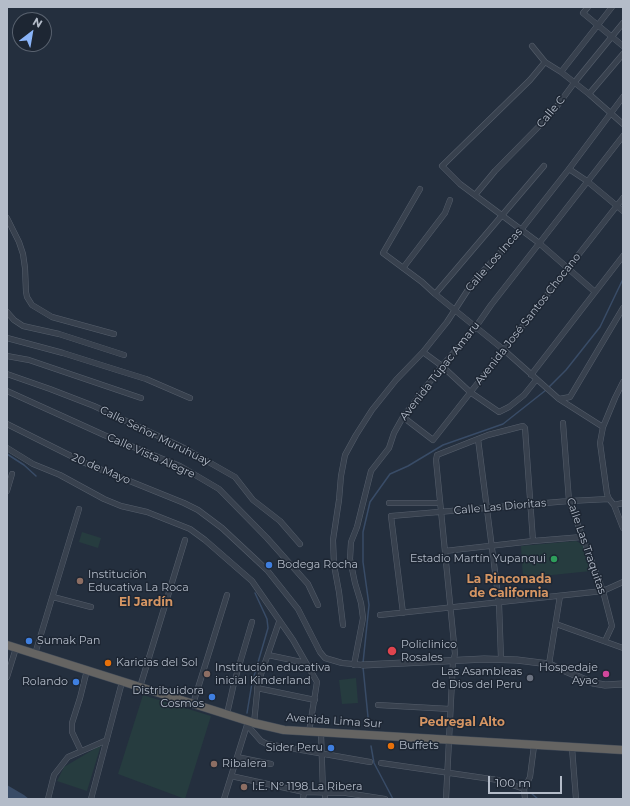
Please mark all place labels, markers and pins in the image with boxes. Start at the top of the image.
place label: Estadio Martín Yupanqui [410,552,546,566]
marker: Estadio Martín Yupanqui [549,554,559,564]
place label: Bodega Rocha [277,558,358,572]
marker: Bodega Rocha [264,560,274,570]
place label: Institución Educativa La Roca [88,568,189,594]
marker: Institución Educativa La Roca [75,576,85,586]
place label: Sumak Pan [37,634,100,648]
marker: Sumak Pan [24,636,34,646]
place label: Policlinico Rosales [401,638,457,664]
marker: Policlinico Rosales [386,645,398,657]
place label: Karicias del Sol [116,656,198,670]
marker: Karicias del Sol [103,658,113,668]
place label: Institución educativa inicial Kinderland [215,661,330,687]
place label: Hospedaje Ayac [539,661,598,687]
place label: Las Asambleas de Dios del Peru [432,665,522,691]
marker: Institución educativa inicial Kinderland [202,669,212,679]
marker: Hospedaje Ayac [601,669,611,679]
marker: Las Asambleas de Dios del Peru [525,673,535,683]
place label: Rolando [22,675,68,689]
marker: Rolando [71,677,81,687]
place label: Distribuidora Cosmos [132,684,204,710]
marker: Distribuidora Cosmos [207,692,217,702]
place label: Buffets [399,739,439,753]
place label: Sider Peru [266,741,323,755]
marker: Buffets [386,741,396,751]
marker: Sider Peru [326,743,336,753]
place label: Ribalera [222,757,267,771]
marker: Ribalera [209,759,219,769]
place label: I.E. Nº 1198 La Ribera [252,780,363,794]
marker: I.E. Nº 1198 La Ribera [239,782,249,792]

